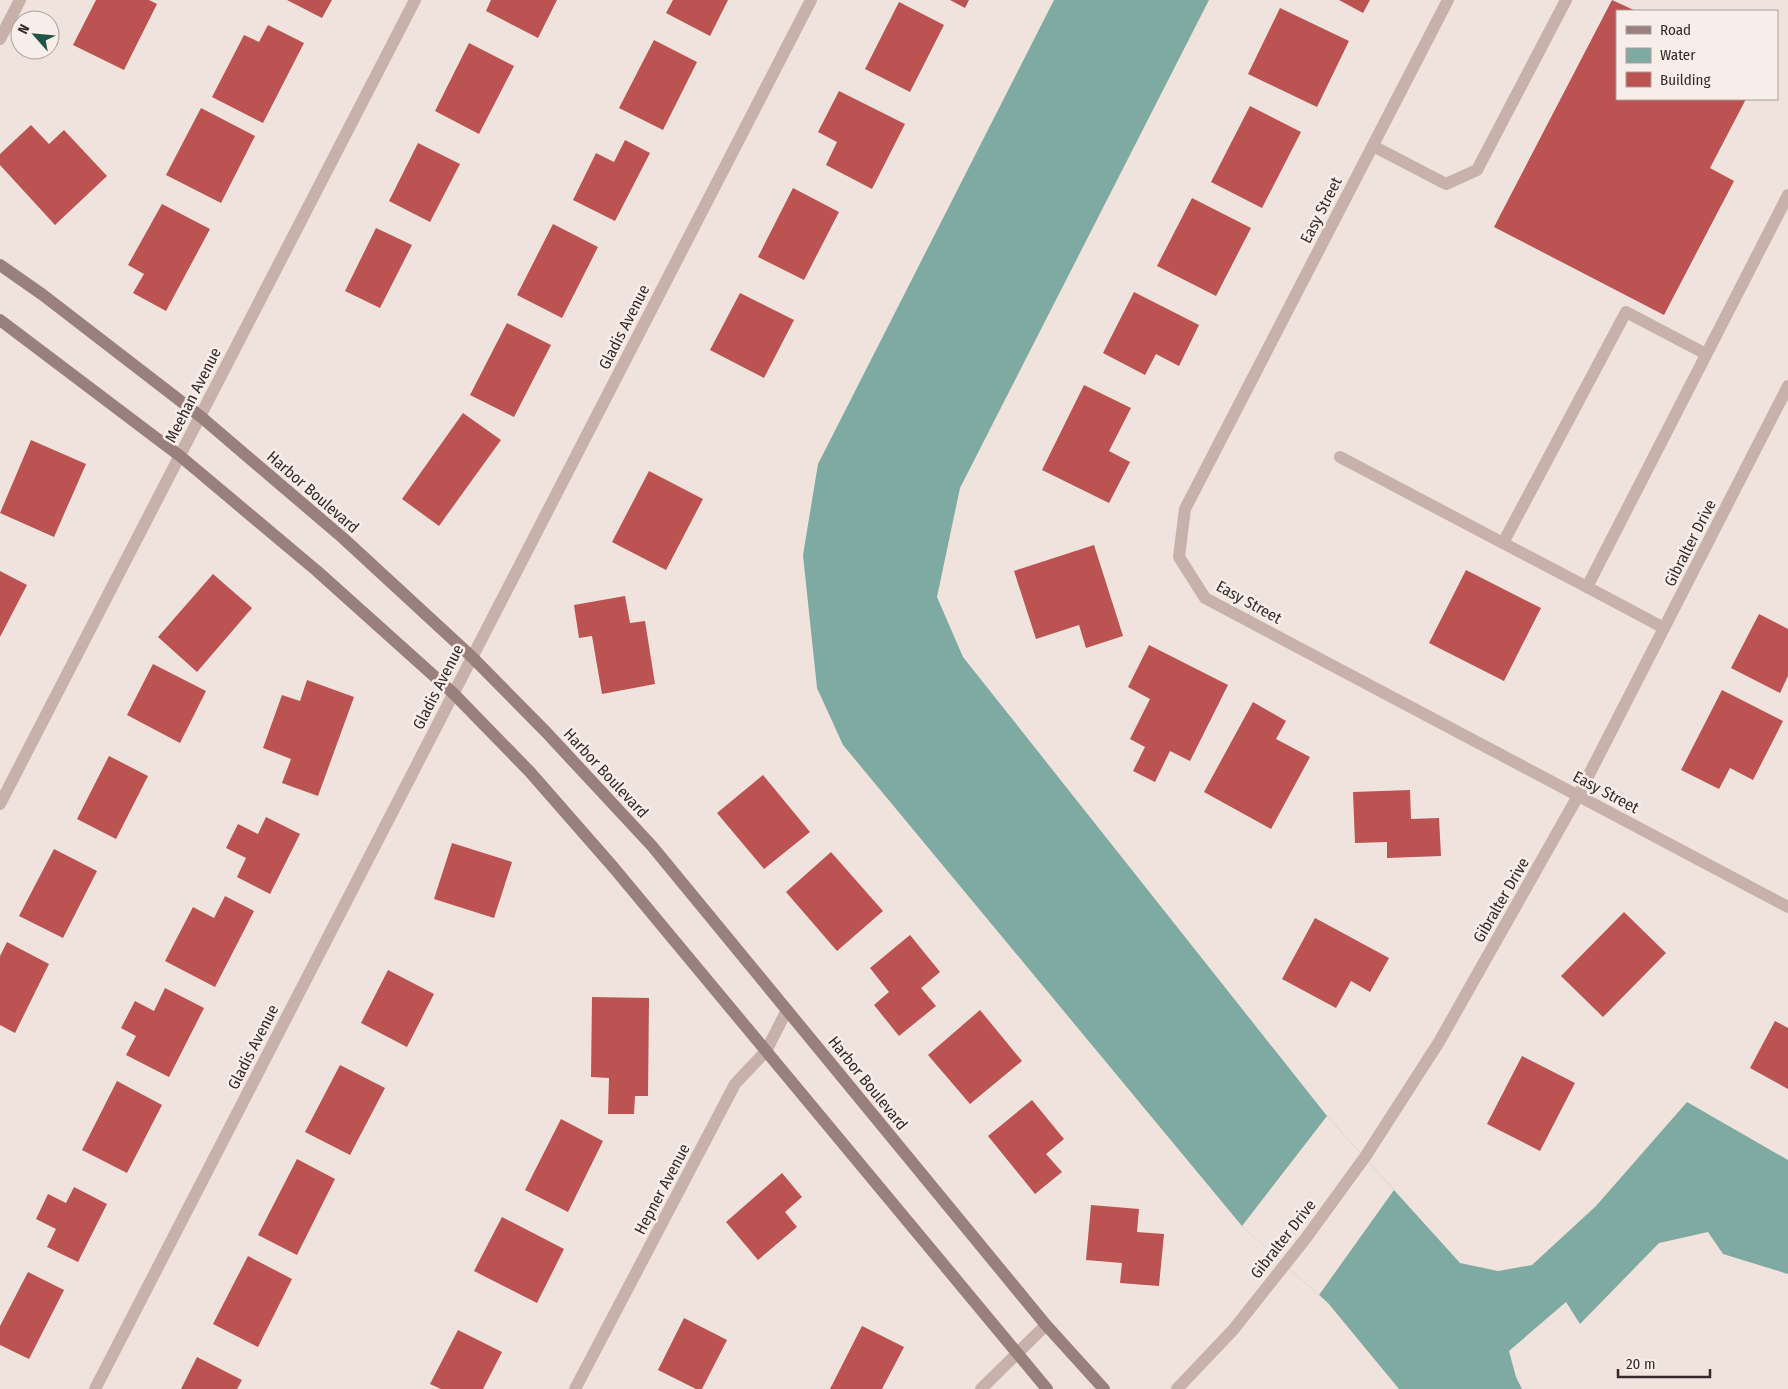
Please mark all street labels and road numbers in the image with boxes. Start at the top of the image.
street label: Easy Street [1296,173,1346,246]
street label: Gladis Avenue [595,281,653,372]
street label: Meehan Avenue [161,344,225,446]
street label: Harbor Boulevard [263,447,363,537]
street label: Gibralter Drive [1660,496,1720,590]
street label: Easy Street [1213,576,1286,628]
street label: Gladis Avenue [409,641,467,732]
street label: Harbor Boulevard [560,724,652,822]
street label: Easy Street [1570,767,1643,818]
street label: Gibralter Drive [1469,854,1533,946]
street label: Gladis Avenue [224,1001,282,1092]
street label: Harbor Boulevard [824,1032,912,1134]
street label: Hepner Avenue [630,1140,694,1238]
street label: Gibralter Drive [1246,1196,1320,1282]

